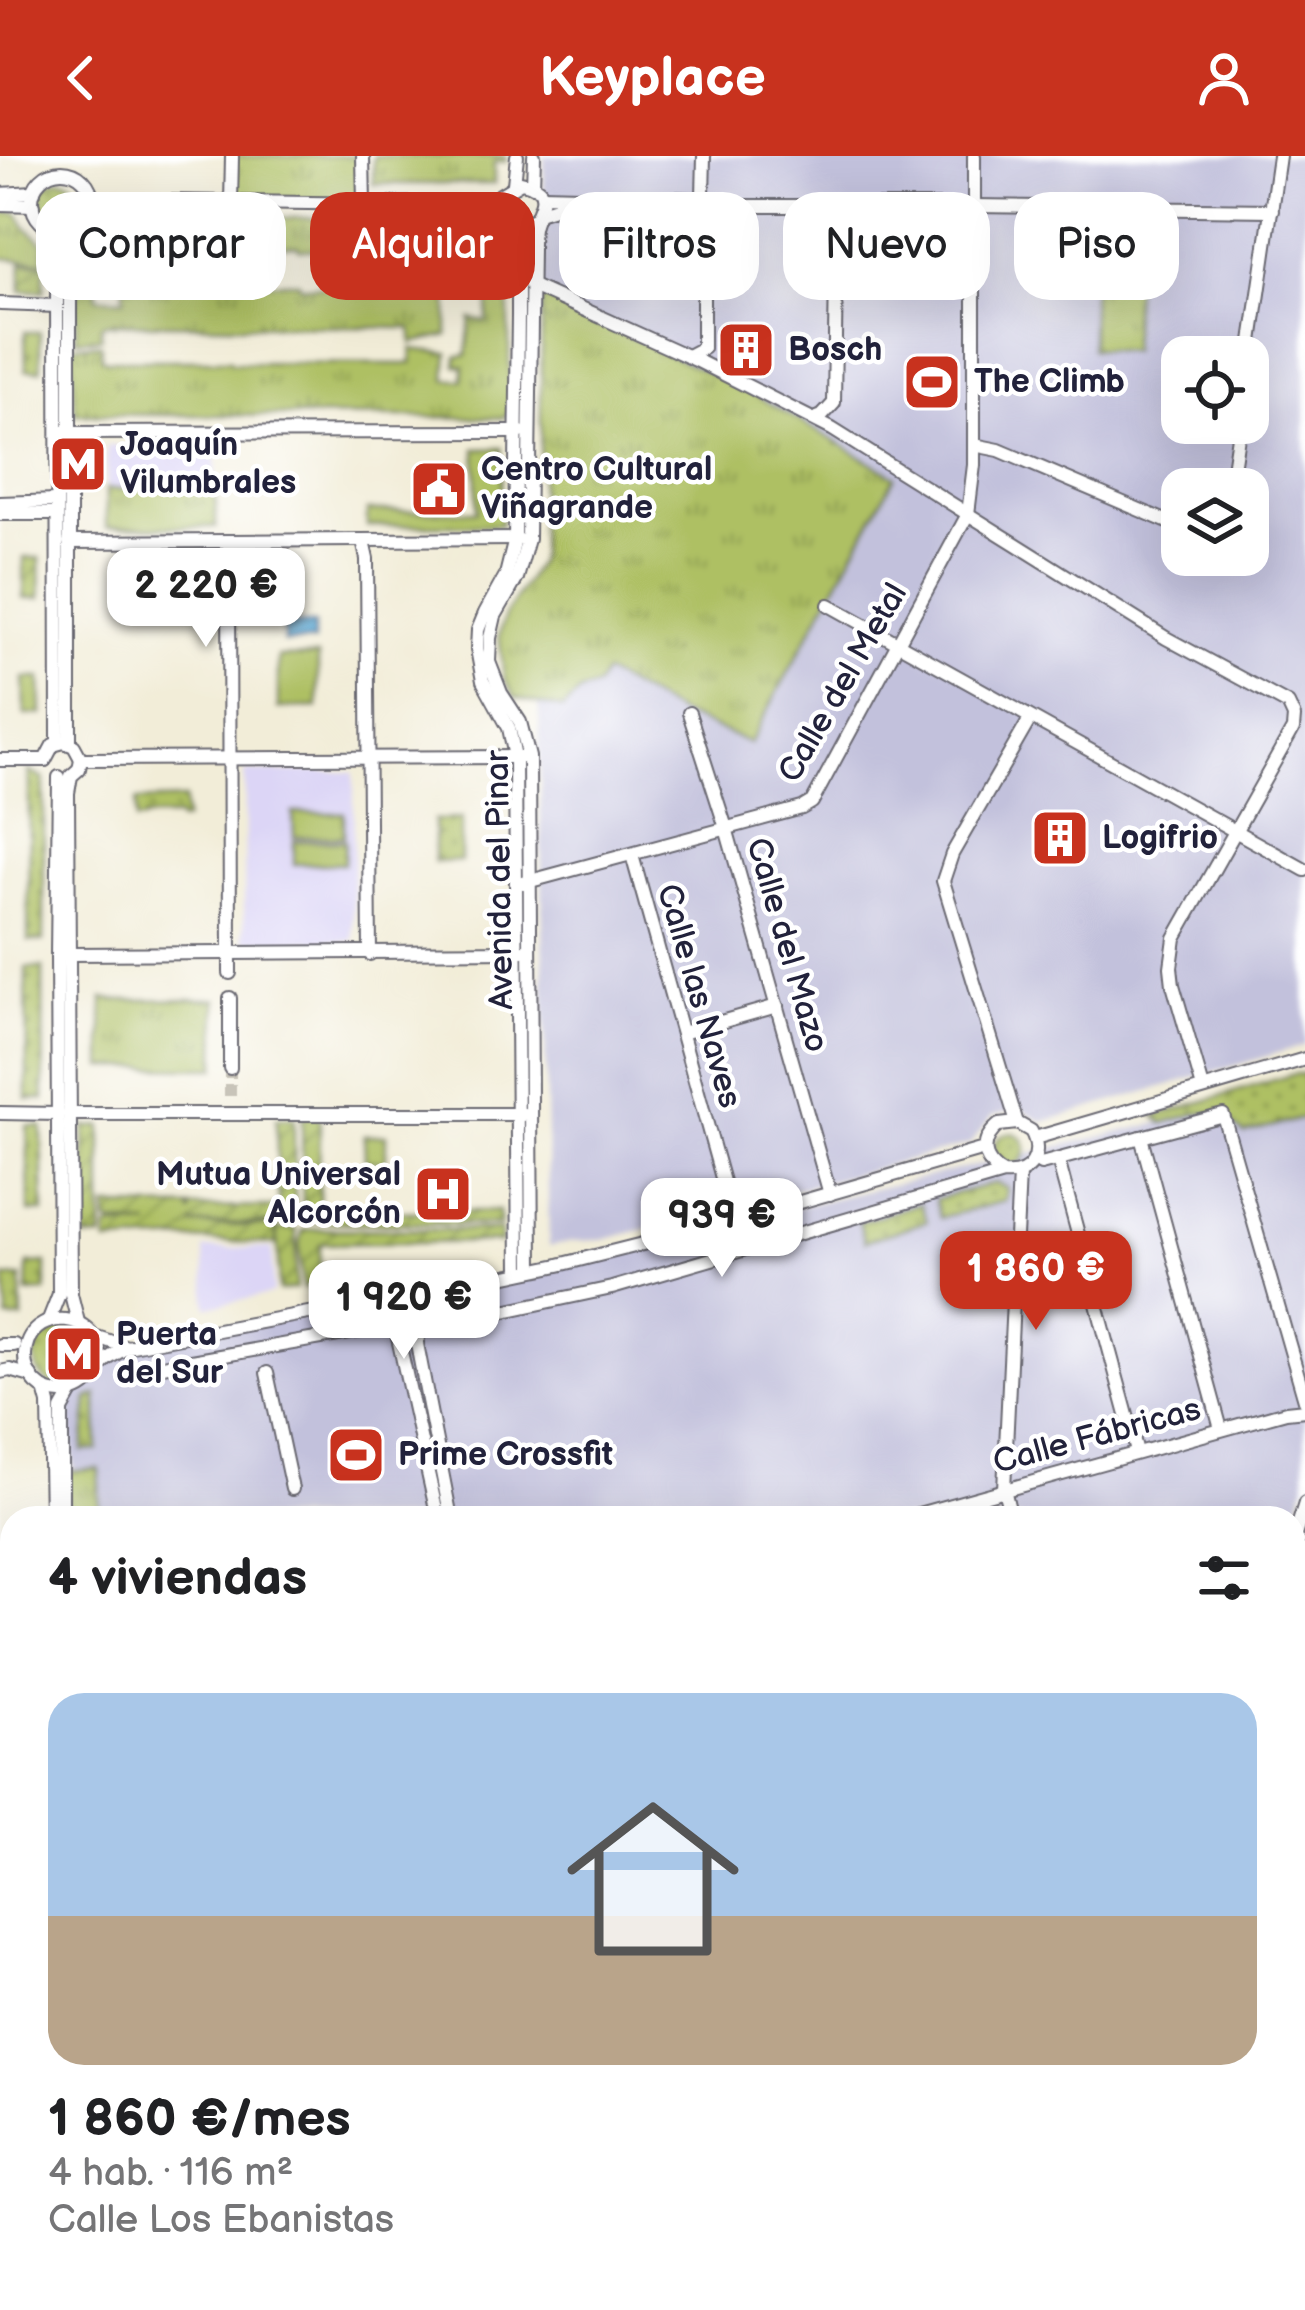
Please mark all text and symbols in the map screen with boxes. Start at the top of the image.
icon: back [48,45,114,111]
icon: person [1191,45,1257,111]
text: Keyplace [539,46,766,111]
chip: Comprar [36,192,286,300]
chip: Alquilar [310,192,535,300]
chip: Filtros [559,192,759,300]
chip: Nuevo [783,192,990,300]
chip: Piso [1014,192,1179,300]
building icon: Bosch [715,319,777,381]
place label: Bosch [788,330,882,370]
map controls [1161,336,1269,576]
button: locate [1161,336,1269,444]
sports icon: The Climb [901,351,963,413]
place label: The Climb [974,362,1125,402]
place label: Joaquín Vilumbrales [120,425,296,503]
metro station icon: Joaquín Vilumbrales [47,433,109,495]
place label: Centro Cultural Viñagrande [481,450,712,528]
public building icon: Centro Cultural Viñagrande [408,458,470,520]
button: layers [1161,468,1269,576]
pin: 2 220 € [95,548,317,650]
text: 2 220 € [134,563,278,610]
street label: Calle del Metal [770,576,916,790]
street label: Avenida del Pinar [478,749,522,1010]
building icon: Logifrio [1029,807,1091,869]
place label: Logifrio [1102,818,1218,858]
street label: Calle del Mazo [737,833,837,1057]
street label: Calle las Naves [648,879,750,1113]
place label: Mutua Universal Alcorcón [156,1155,401,1233]
hospital icon: Mutua Universal Alcorcón [412,1163,474,1225]
pin: 939 € [638,1178,806,1280]
text: 939 € [668,1193,776,1240]
pin: 1 860 € [925,1231,1147,1333]
text: 1 860 € [967,1246,1105,1293]
pin: 1 920 € [293,1260,515,1362]
text: 1 920 € [336,1275,472,1322]
place label: Puerta del Sur [116,1315,224,1393]
metro station icon: Puerta del Sur [43,1323,105,1385]
street label: Calle Fábricas [989,1389,1205,1483]
sports icon: Prime Crossfit [325,1424,387,1486]
place label: Prime Crossfit [398,1435,613,1475]
icon: filters [1191,1545,1257,1611]
text: 4 viviendas [48,1548,307,1609]
icon: home [545,1771,761,1987]
text: 1 860 €/mes [48,2089,351,2150]
text: 4 hab. · 116 m² [48,2150,293,2197]
text: Calle Los Ebanistas [48,2197,394,2244]

